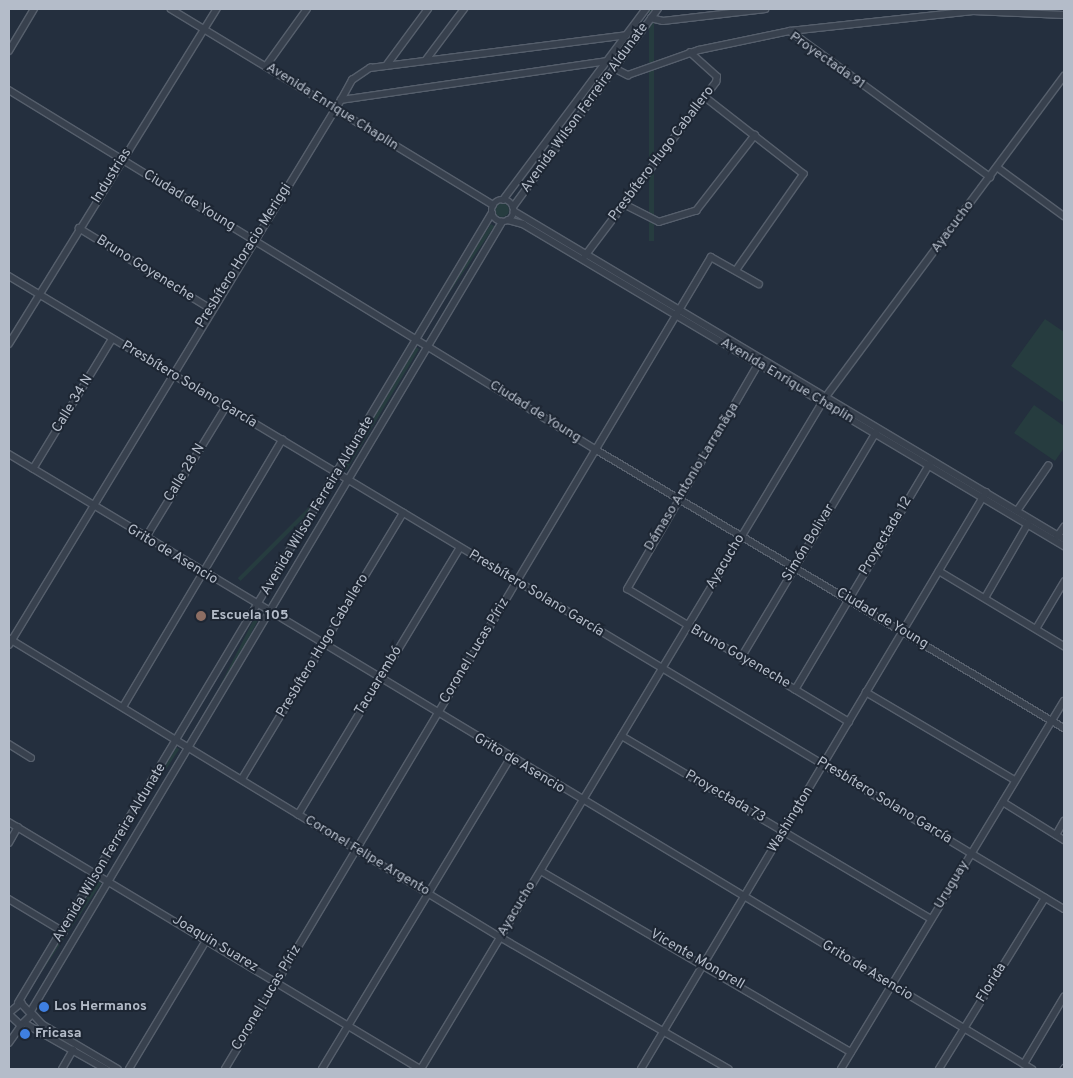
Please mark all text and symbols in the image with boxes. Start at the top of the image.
street label: Avenida Wilson Ferreira Aldunate [518,20,652,196]
street label: Proyectada 91 [786,29,868,93]
street label: Avenida Enrique Chaplin [263,59,401,155]
street label: Presbítero Hugo Caballero [606,83,718,225]
street label: Industrias [88,145,136,207]
street label: Ciudad de Young [140,167,238,235]
street label: Presbítero Horacio Meriggi [193,181,295,331]
street label: Ayacucho [928,198,978,256]
street label: Bruno Goyeneche [93,232,197,306]
street label: Avenida Enrique Chaplin [717,334,857,428]
street label: Presbítero Solano García [118,338,260,432]
street label: Calle 34 N [49,372,97,436]
street label: Ciudad de Young [486,377,584,447]
street label: Dámaso Antonio Larranãga [641,400,743,554]
street label: Avenida Wilson Ferreira Aldunate [258,413,378,599]
street label: Calle 28 N [161,441,209,505]
street label: Proyectada 12 [856,494,916,578]
street label: Simón Bolivar [779,501,839,585]
street label: Grito de Asencio [123,521,221,589]
street label: Ayacucho [703,531,749,593]
street label: Presbítero Solano García [465,547,607,641]
street label: Presbítero Hugo Caballero [273,571,373,721]
street label: Ciudad de Young [833,585,931,653]
street label: Coronel Lucas Píriz [437,595,513,707]
place label: Escuela 105 [211,608,288,624]
marker: Escuela 105 [195,610,207,622]
street label: Bruno Goyeneche [687,622,793,692]
street label: Tacuarembó [352,643,406,719]
street label: Grito de Asencio [470,730,568,798]
street label: Presbítero Solano García [813,754,955,848]
street label: Avenida Wilson Ferreira Aldunate [50,760,170,946]
street label: Proyectada 73 [682,767,768,827]
street label: Washington [765,784,817,856]
street label: Coronel Felipe Argento [301,812,433,900]
street label: Uruguay [931,858,973,912]
street label: Ayacucho [494,878,540,940]
street label: Joaquin Suarez [169,912,261,976]
street label: Vicente Mongrell [647,926,747,994]
street label: Grito de Asencio [818,937,916,1005]
street label: Coronel Lucas Píriz [229,942,305,1054]
street label: Florida [973,960,1011,1006]
place label: Los Hermanos [54,999,147,1015]
marker: Los Hermanos [38,1001,50,1013]
place label: Fricasa [35,1026,82,1042]
marker: Fricasa [19,1028,31,1040]

